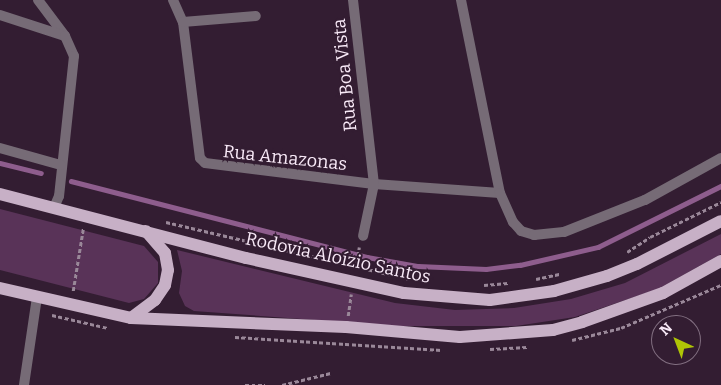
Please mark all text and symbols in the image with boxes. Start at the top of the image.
street label: Rua Boa Vista [328,18,362,132]
street label: Rua Amazonas [222,141,348,175]
street label: Rodovia Aloízio Santos [243,228,433,288]
north arrow [651,315,701,365]
text: N [656,319,676,339]

